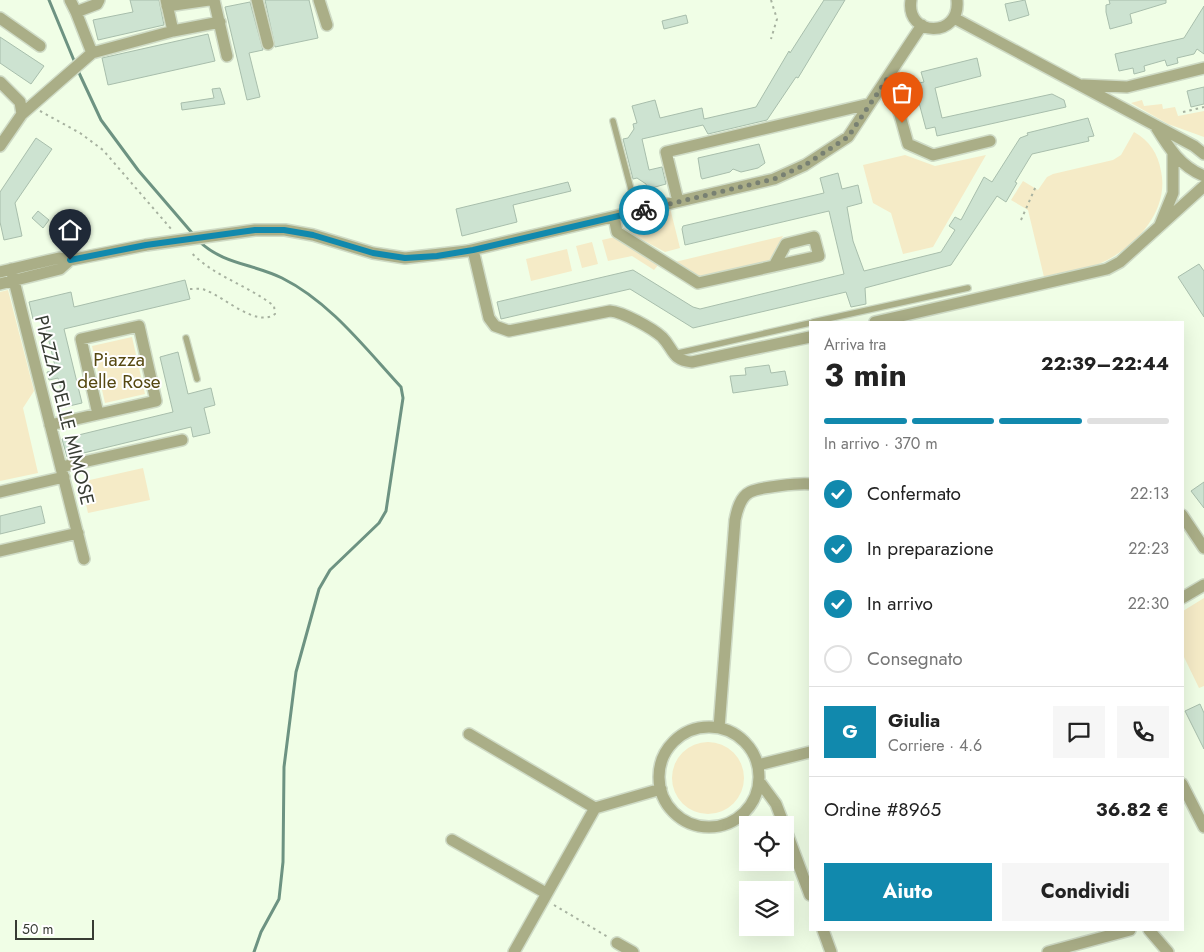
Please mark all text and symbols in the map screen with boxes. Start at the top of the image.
pin [881,72,923,123]
icon: bag [888,79,916,107]
courier [619,185,669,235]
icon: bike [630,196,658,224]
pin [49,209,91,260]
icon: home [56,216,84,244]
street label: PIAZZA DELLE MIMOSE [28,312,101,508]
text: Arriva tra [824,333,886,356]
park label: Piazza delle Rose [77,346,161,395]
text: 22:39–22:44 [1041,350,1169,377]
text: 3 min [824,352,907,398]
text: In arrivo · 370 m [824,432,938,455]
icon: check [824,480,852,508]
text: Confermato [867,480,961,507]
text: 22:13 [1130,482,1169,505]
icon: check [824,535,852,563]
text: In preparazione [867,535,994,562]
text: 22:23 [1128,537,1169,560]
icon: check [824,590,852,618]
text: In arrivo [867,590,933,617]
text: 22:30 [1128,592,1169,615]
text: Consegnato [867,645,963,672]
button: chat [1053,706,1105,758]
button: phone [1117,706,1169,758]
text: Giulia [888,707,940,734]
text: G [842,718,858,745]
text: Corriere · 4.6 [888,734,982,757]
text: Ordine #8965 [824,796,941,823]
text: 36.82 € [1096,796,1169,823]
map controls [739,816,794,936]
button: locate [739,816,794,871]
button: Aiuto [824,863,992,921]
button: Condividi [1002,863,1169,921]
button: layers [739,881,794,936]
scale bar [15,917,94,940]
text: 50 m [22,919,53,939]

